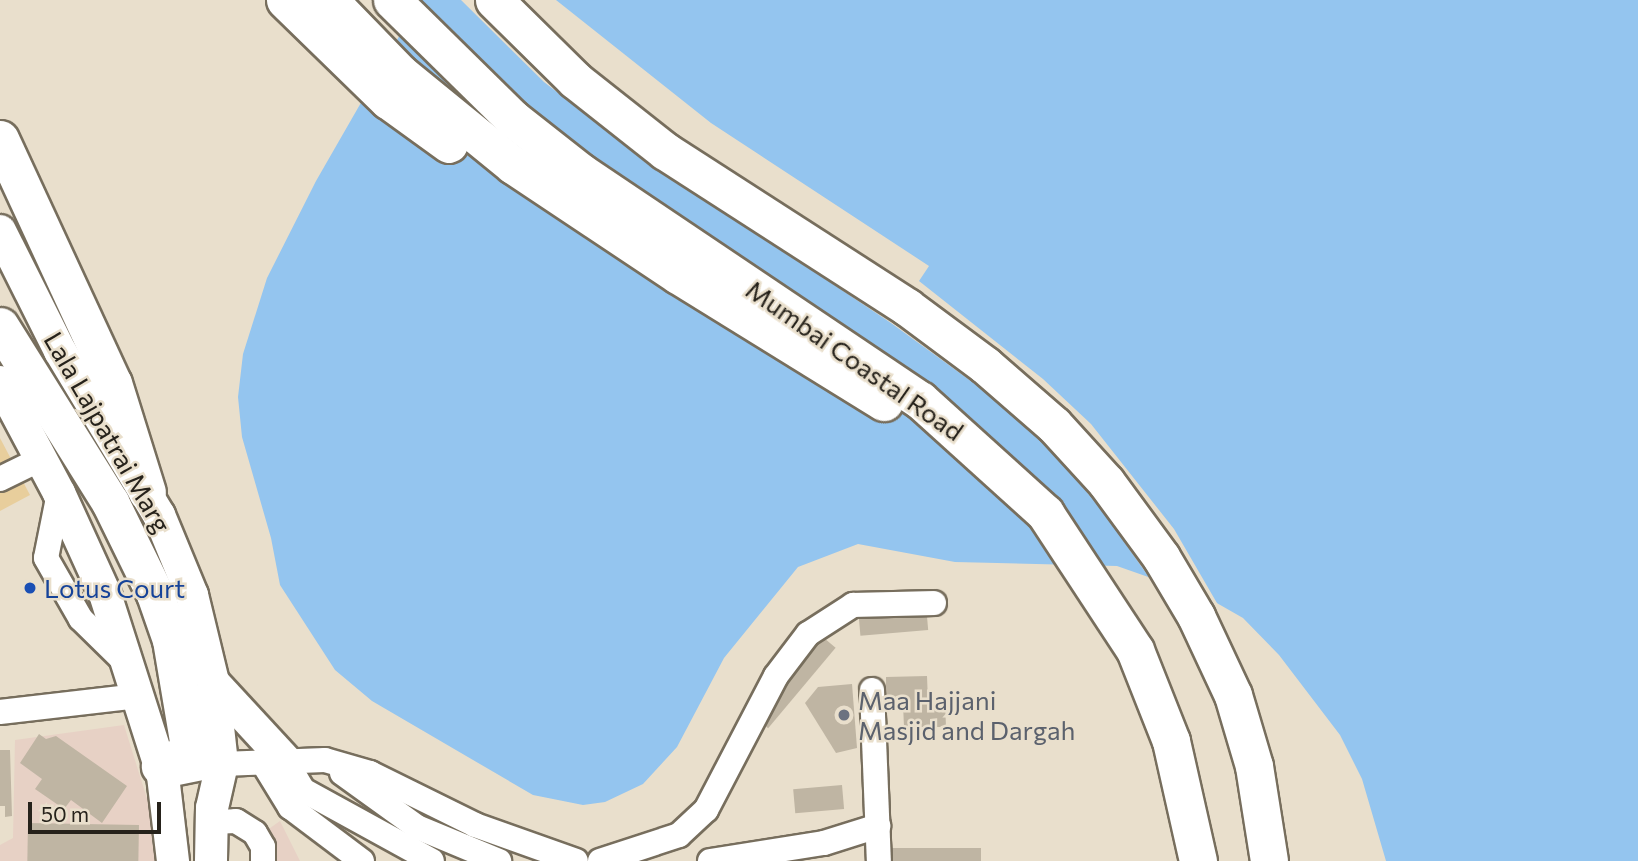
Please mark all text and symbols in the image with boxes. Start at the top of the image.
street label: Mumbai Coastal Road [740,273,970,447]
street label: Lala Lajpatrai Marg [38,326,178,538]
place label: Lotus Court [44,572,185,604]
marker: Lotus Court [22,580,38,596]
place label: Maa Hajjani Masjid and Dargah [858,684,1075,746]
marker: Maa Hajjani Masjid and Dargah [836,707,852,723]
scale bar [32,788,164,832]
text: 50 m [41,801,89,826]

